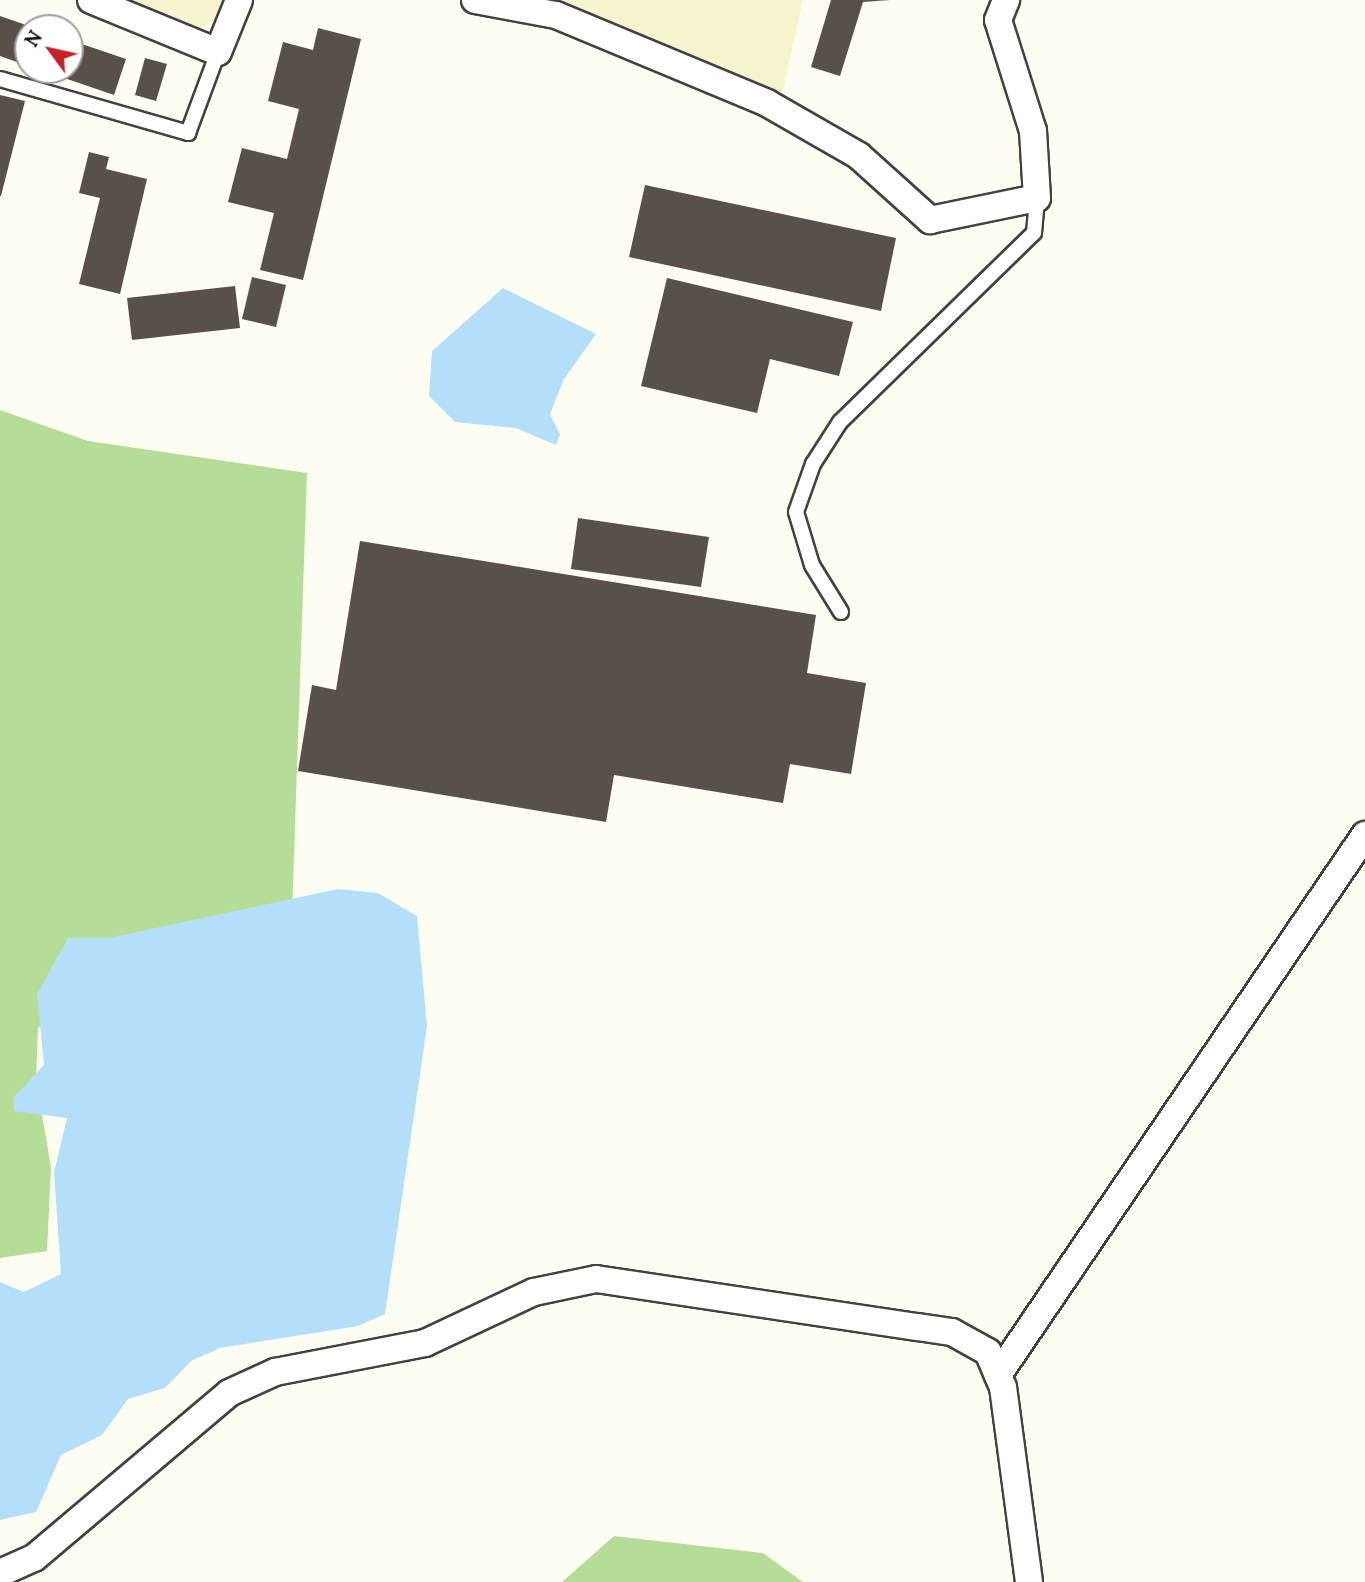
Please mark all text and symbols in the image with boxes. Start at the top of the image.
north arrow [14,14,84,84]
text: N [19,26,47,51]

